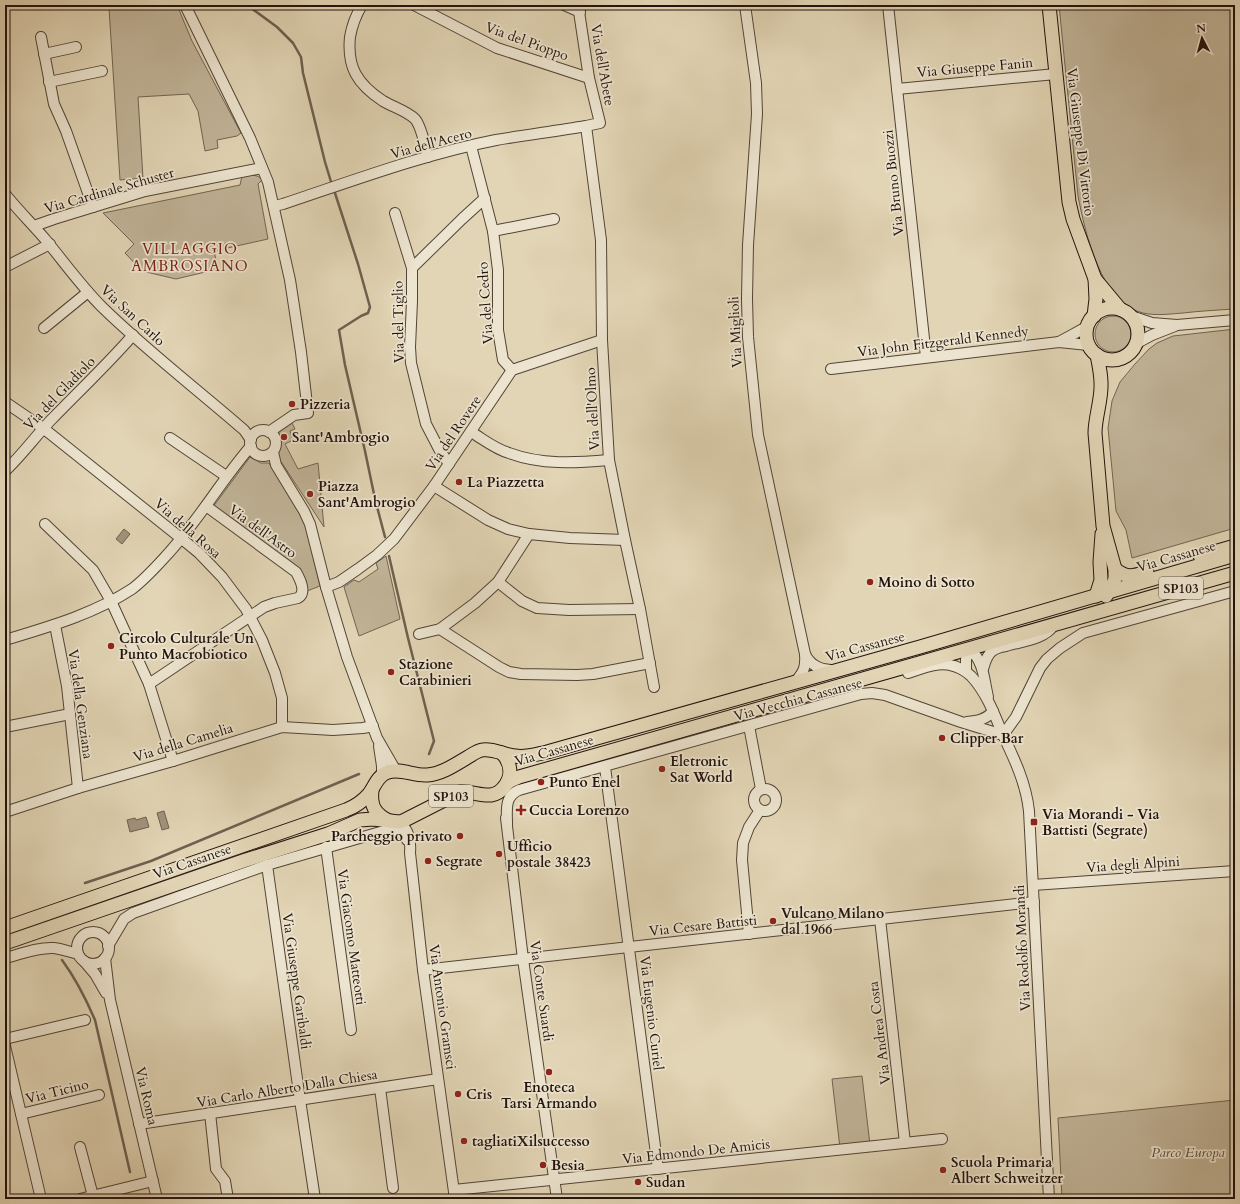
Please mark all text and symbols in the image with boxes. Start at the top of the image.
street label: Via del Pioppo [483,18,572,65]
north arrow [1182,18,1222,58]
text: N [1195,21,1207,37]
street label: Via dell'Abete [586,23,619,107]
street label: Via Giuseppe Fanin [916,53,1034,82]
street label: Via Giuseppe Di Vittorio [1062,67,1099,218]
street label: Via dell'Acero [388,123,474,163]
street label: Via Bruno Buozzi [878,129,909,237]
street label: Via Cardinale Schuster [42,163,177,218]
district label: VILLAGGIO AMBROSIANO [131,239,249,276]
street label: Via del Cedro [473,261,498,345]
street label: Via del Tiglio [388,280,409,363]
street label: Via San Carlo [96,281,169,351]
street label: Via Miglioli [724,296,747,368]
street label: Via John Fitzgerald Kennedy [856,321,1030,361]
street label: Via del Gladiolo [19,352,100,434]
street label: Via dell'Olmo [581,366,604,451]
street label: Via del Rovere [421,392,486,475]
place label: Pizzeria [300,395,350,414]
marker: Pizzeria [287,399,297,409]
place label: Sant'Ambrogio [292,428,389,447]
marker: Sant'Ambrogio [279,432,289,442]
place label: La Piazzetta [467,473,544,492]
place label: Piazza Sant'Ambrogio [318,477,415,512]
marker: La Piazzetta [454,477,464,487]
marker: Piazza Sant'Ambrogio [305,489,315,499]
street label: Via della Rosa [150,494,225,563]
street label: Via dell'Astro [225,500,301,563]
street label: Via Cassanese [1134,536,1218,577]
place label: Moino di Sotto [878,573,975,592]
marker: Moino di Sotto [865,577,875,587]
road number: SP103 [1159,577,1203,599]
street label: Via Cassanese [823,627,907,666]
place label: Circolo Culturale Un Punto Macrobiotico [119,629,254,664]
marker: Circolo Culturale Un Punto Macrobiotico [106,641,116,651]
street label: Via della Genziana [63,648,98,760]
place label: Stazione Carabinieri [399,655,472,690]
marker: Stazione Carabinieri [386,667,396,677]
street label: Via Vecchia Cassanese [732,673,865,726]
street label: Via della Camelia [131,718,235,767]
place label: Clipper Bar [950,729,1024,748]
street label: Via Cassanese [512,730,596,771]
marker: Clipper Bar [937,733,947,743]
place label: Eletronic Sat World [670,752,733,787]
marker: Eletronic Sat World [657,764,667,774]
place label: Punto Enel [549,773,620,792]
marker: Punto Enel [536,777,546,787]
road number: SP103 [429,785,473,807]
place label: Cuccia Lorenzo [529,801,629,820]
marker: Cuccia Lorenzo [516,805,526,815]
place label: Via Morandi - Via Battisti (Segrate) [1042,805,1159,840]
marker: Via Morandi - Via Battisti (Segrate) [1029,817,1039,827]
place label: Parcheggio privato [331,827,452,846]
marker: Parcheggio privato [455,831,465,841]
place label: Ufficio postale 38423 [507,837,591,872]
street label: Via Cassanese [151,839,234,884]
marker: Ufficio postale 38423 [494,849,504,859]
place label: Segrate [436,852,483,871]
street label: Via degli Alpini [1086,852,1181,877]
marker: Segrate [423,856,433,866]
street label: Via Giacomo Matteotti [333,868,370,1006]
street label: Via Rodolfo Morandi [1010,884,1035,1012]
place label: Vulcano Milano dal 1966 [781,904,884,939]
street label: Via Cesare Battisti [648,910,758,941]
street label: Via Giuseppe Garibaldi [278,912,315,1051]
marker: Vulcano Milano dal 1966 [768,916,778,926]
street label: Via Conte Suardi [525,939,558,1043]
street label: Via Antonio Gramsci [424,943,461,1071]
street label: Via Eugenio Curiel [635,955,668,1072]
street label: Via Andrea Costa [864,980,895,1086]
street label: Via Roma [131,1065,162,1127]
street label: Via Carlo Alberto Dalla Chiesa [195,1065,379,1112]
marker: Enoteca Tarsi Armando [544,1067,554,1077]
street label: Via Ticino [24,1074,91,1108]
place label: Enoteca Tarsi Armando [501,1078,597,1113]
place label: Cris [466,1085,492,1104]
marker: Cris [453,1089,463,1099]
place label: tagliatiXilsuccesso [472,1132,590,1151]
street label: Via Edmondo De Amicis [621,1134,771,1169]
marker: tagliatiXilsuccesso [459,1136,469,1146]
park label: Parco Europa [1151,1143,1225,1162]
place label: Scuola Primaria Albert Schweitzer [951,1153,1063,1188]
place label: Besia [551,1156,585,1175]
marker: Besia [538,1160,548,1170]
marker: Scuola Primaria Albert Schweitzer [938,1165,948,1175]
place label: Sudan [646,1173,686,1192]
marker: Sudan [633,1177,643,1187]

